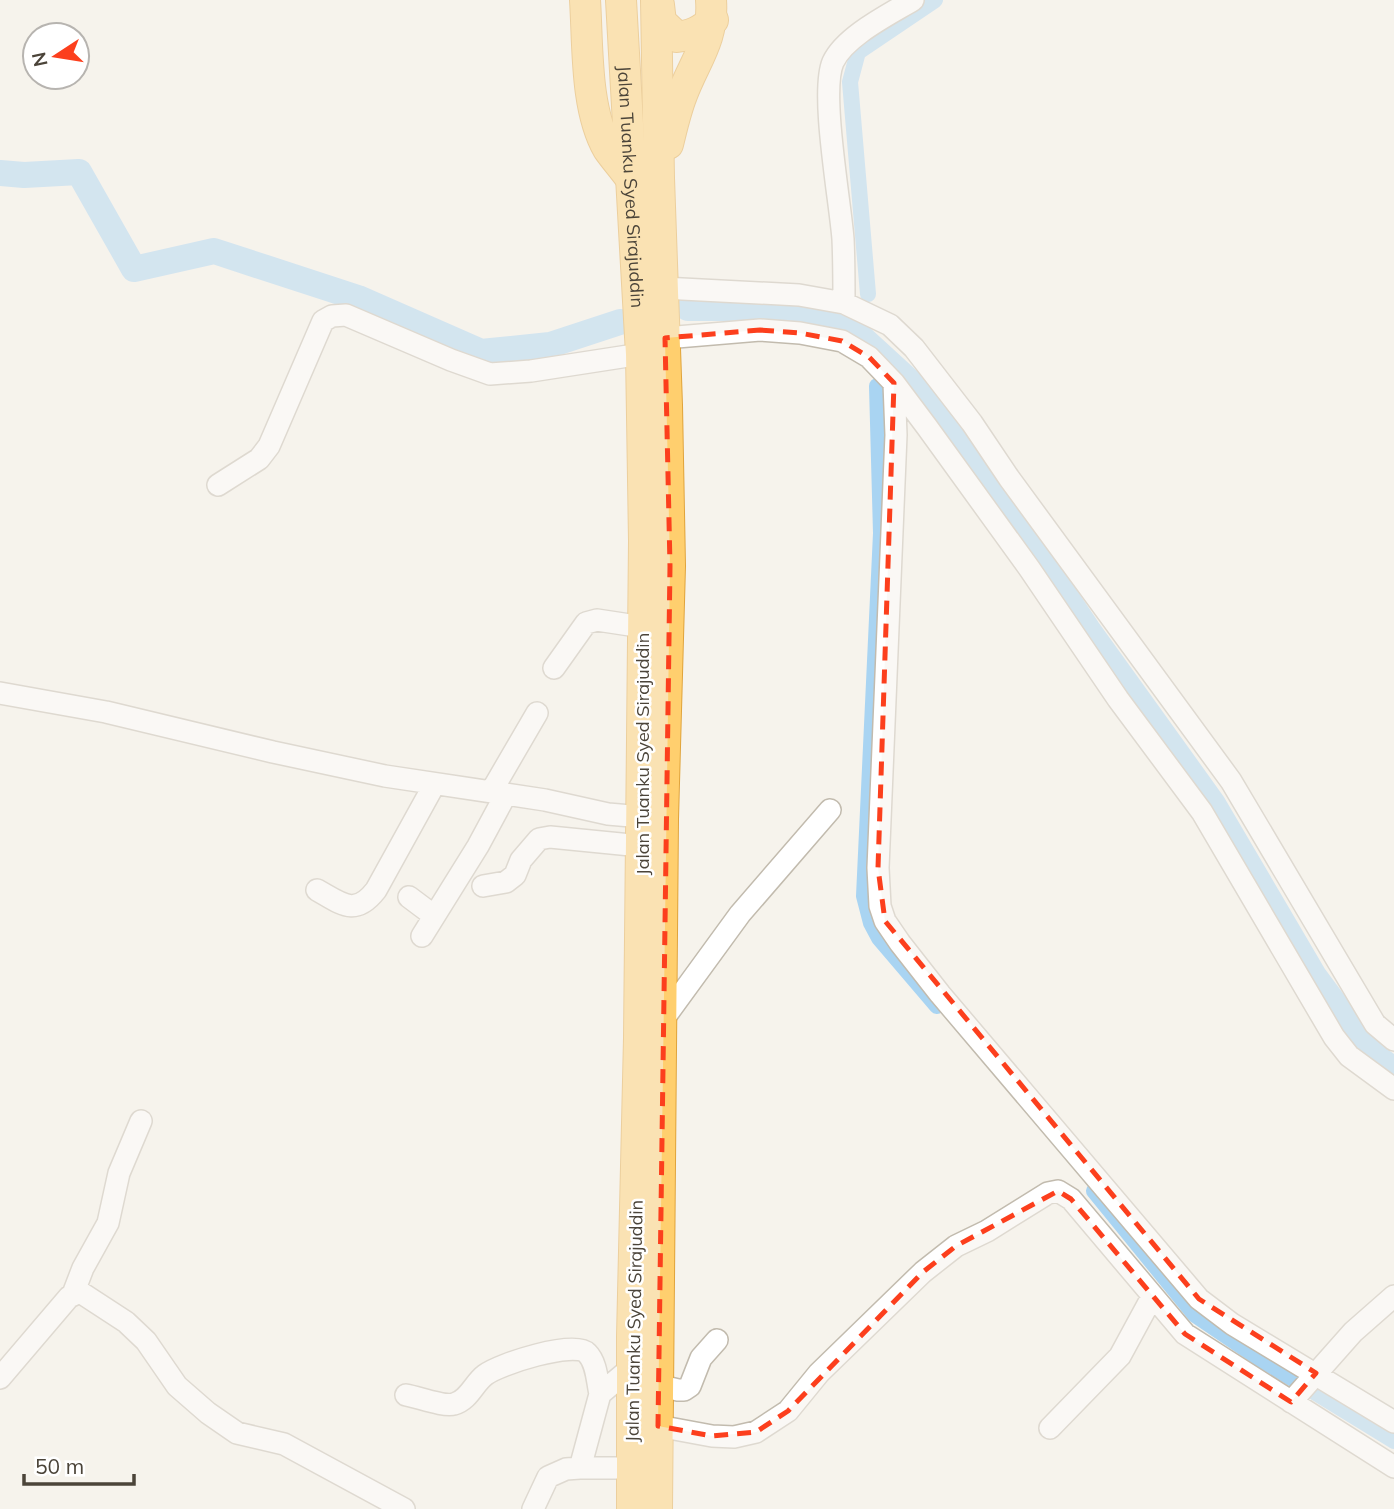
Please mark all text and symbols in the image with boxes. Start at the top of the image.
north arrow [21,21,91,91]
text: N [26,50,53,69]
street label: Jalan Tuanku Syed Sirajuddin [613,65,650,308]
street label: Jalan Tuanku Syed Sirajuddin [631,633,654,875]
street label: Jalan Tuanku Syed Sirajuddin [620,1200,648,1442]
scale bar [24,1442,135,1486]
text: 50 m [35,1453,84,1479]

